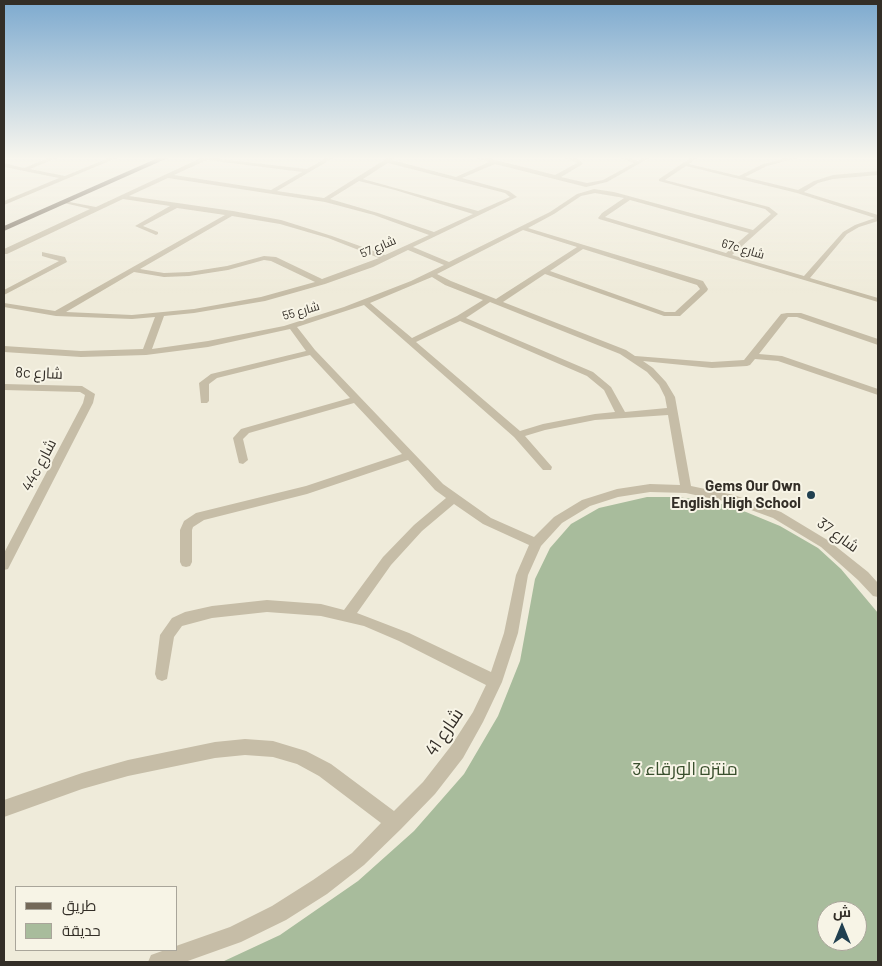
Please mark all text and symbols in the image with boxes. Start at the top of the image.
street label: شارع 57 [358,233,398,261]
street label: 67c شارع [720,236,766,262]
street label: شارع 55 [281,299,321,323]
street label: 8c شارع [15,363,63,383]
street label: 44c شارع [18,436,60,494]
place label: Gems Our Own English High School [671,477,801,512]
marker: Gems Our Own English High School [805,489,817,501]
street label: شارع 37 [814,514,862,556]
street label: شارع 41 [420,704,468,760]
park label: منتزه الورقاء 3 [632,758,738,780]
legend [15,886,178,951]
text: طريق [62,896,96,914]
north arrow [817,901,867,951]
text: ش [833,903,851,920]
text: حديقة [62,921,101,939]

